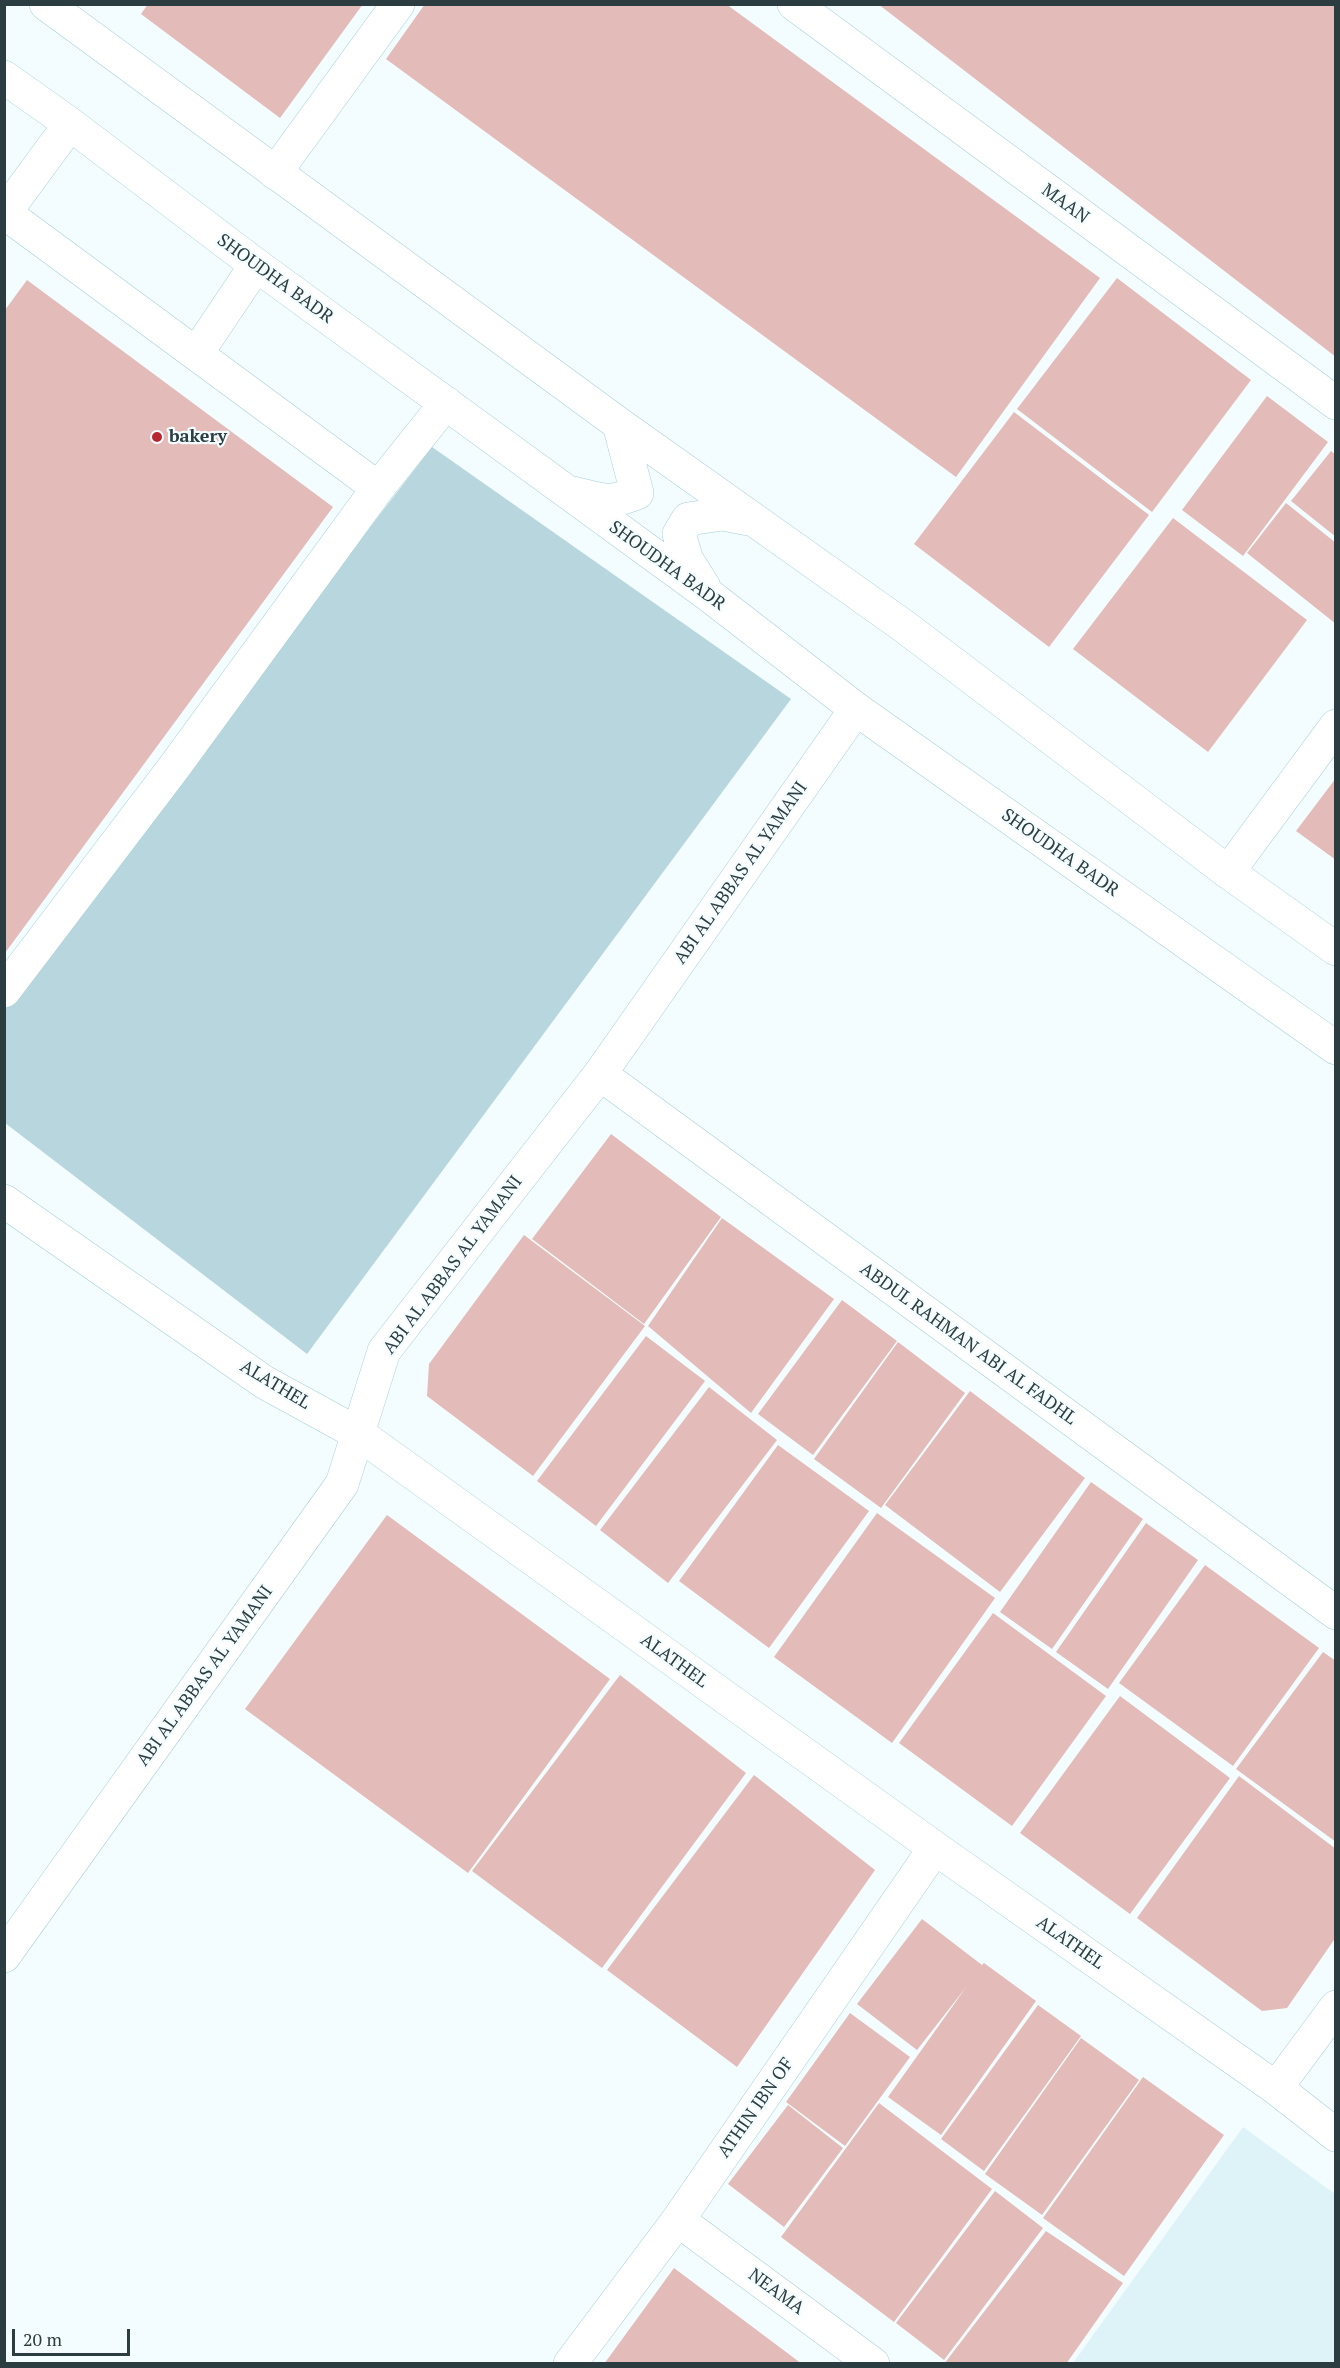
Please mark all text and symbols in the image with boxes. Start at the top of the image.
street label: MAAN [1037,180,1093,228]
street label: SHOUDHA BADR [213,230,337,328]
place label: bakery [169,426,227,448]
marker: bakery [150,430,164,444]
street label: SHOUDHA BADR [605,517,729,615]
street label: ABI AL ABBAS AL YAMANI [670,778,812,968]
street label: SHOUDHA BADR [997,805,1123,901]
street label: ABI AL ABBAS AL YAMANI [379,1172,527,1358]
street label: ABDUL RAHMAN ABI AL FADHL [856,1258,1080,1430]
street label: ALATHEL [236,1356,314,1414]
street label: ABI AL ABBAS AL YAMANI [132,1582,278,1770]
street label: ALATHEL [636,1629,712,1693]
street label: ALATHEL [1032,1912,1108,1974]
street label: ATHIN IBN OF [714,2054,798,2162]
street label: NEAMA [744,2264,808,2320]
scale bar [15,2317,134,2355]
text: 20 m [23,2327,62,2351]

